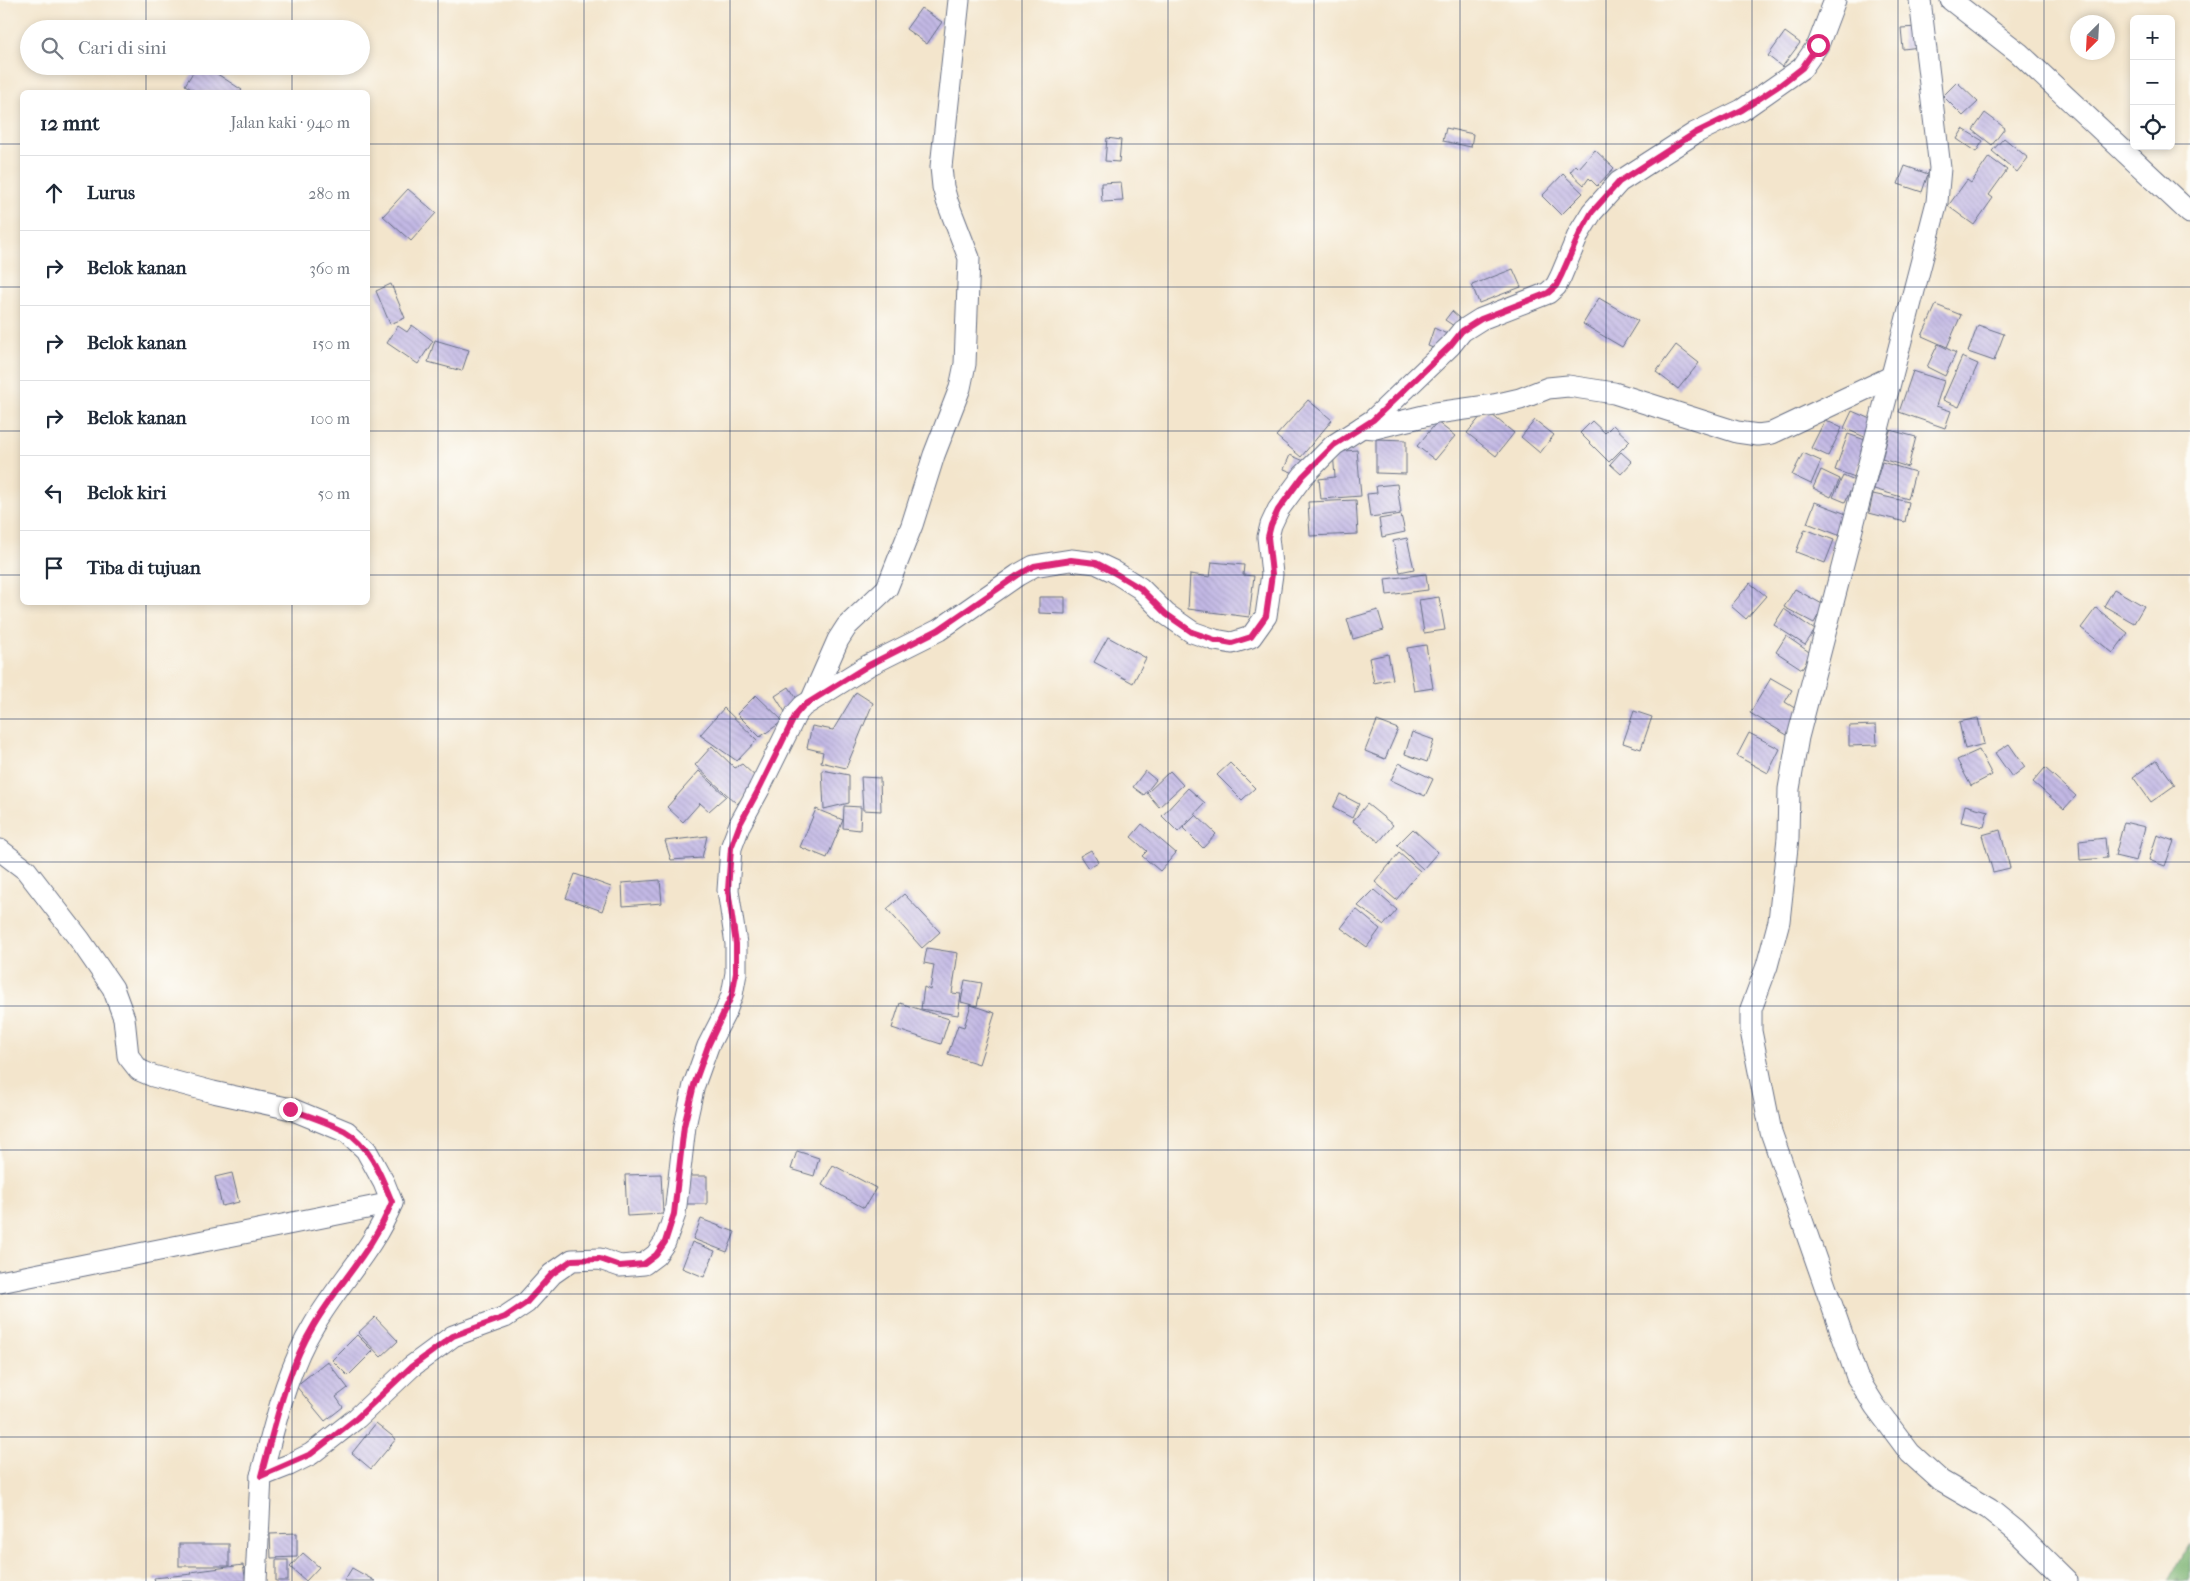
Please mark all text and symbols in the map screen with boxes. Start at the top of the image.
north arrow [2070,15,2115,60]
map controls [2130,15,2175,150]
button: + [2130,15,2175,60]
search box [20,20,370,75]
icon: search [38,34,66,62]
route start [1807,34,1830,57]
text: Cari di sini [78,37,167,59]
button: − [2130,60,2175,105]
button: locate [2130,105,2175,150]
text: 12 mnt [40,111,100,135]
text: Jalan kaki · 940 m [230,113,350,132]
icon: ahead [40,179,68,207]
text: Lurus [87,182,135,204]
text: 280 m [308,184,350,203]
icon: right [40,254,68,282]
text: Belok kanan [87,257,187,279]
text: 360 m [309,259,350,278]
icon: right [40,329,68,357]
text: Belok kanan [87,332,187,354]
text: 150 m [312,334,350,353]
icon: right [40,404,68,432]
text: Belok kanan [87,407,187,429]
text: 100 m [310,409,350,428]
icon: left [40,479,68,507]
text: Belok kiri [87,482,166,504]
text: 50 m [318,484,350,503]
icon: arrive [40,554,68,582]
text: Tiba di tujuan [87,557,201,579]
route end [279,1098,302,1121]

